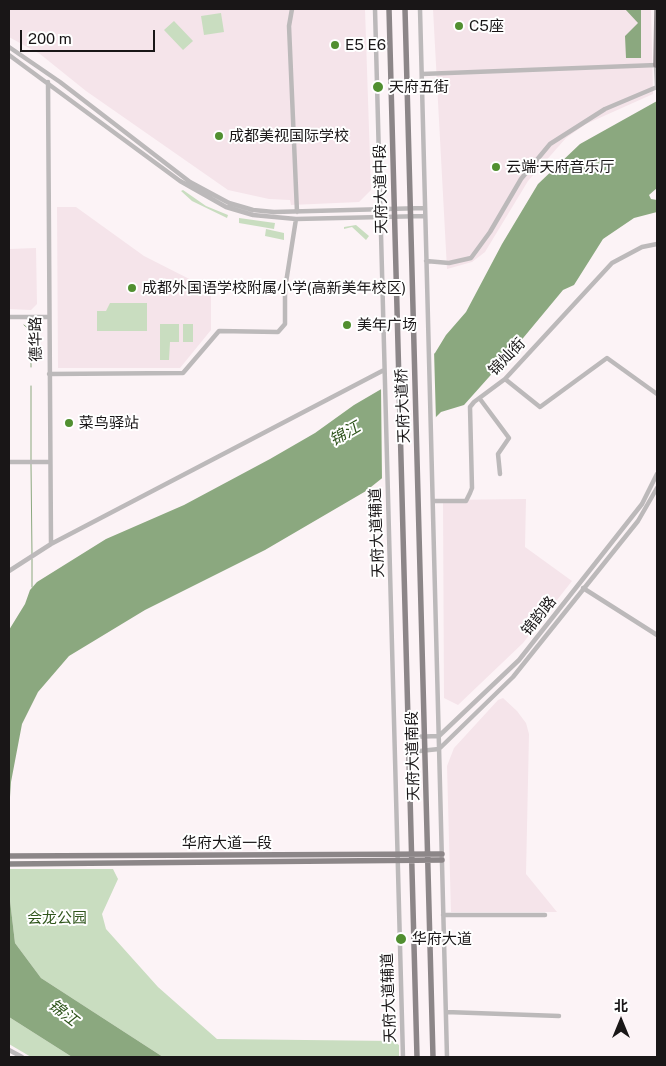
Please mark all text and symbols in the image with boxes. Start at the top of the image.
place label: C5座 [469,17,504,35]
scale bar [22,20,158,52]
marker: C5座 [453,20,465,32]
text: 200 m [28,30,72,47]
place label: E5 E6 [345,36,386,54]
marker: E5 E6 [329,39,341,51]
place label: 天府五街 [389,78,449,96]
marker: 天府五街 [371,80,385,94]
place label: 成都美视国际学校 [229,127,349,145]
marker: 成都美视国际学校 [213,130,225,142]
street label: 天府大道中段 [371,144,391,234]
place label: 云端·天府音乐厅 [506,158,614,176]
marker: 云端·天府音乐厅 [490,161,502,173]
place label: 成都外国语学校附属小学(高新美年校区) [142,279,406,297]
marker: 成都外国语学校附属小学(高新美年校区) [126,282,138,294]
street label: 德华路 [27,316,45,362]
place label: 美年广场 [357,316,417,334]
marker: 美年广场 [341,319,353,331]
street label: 锦灿街 [485,335,529,379]
street label: 天府大道桥 [393,368,413,444]
place label: 菜鸟驿站 [79,414,139,432]
marker: 菜鸟驿站 [63,417,75,429]
water label: 锦江 [326,418,364,450]
street label: 天府大道辅道 [366,488,388,578]
street label: 锦韵路 [518,593,560,639]
street label: 天府大道南段 [403,711,423,801]
street label: 华府大道一段 [182,834,272,852]
park label: 会龙公园 [27,909,87,927]
place label: 华府大道 [412,930,472,948]
marker: 华府大道 [394,932,408,946]
street label: 天府大道辅道 [378,953,400,1043]
water label: 锦江 [44,996,82,1030]
north arrow [596,996,646,1046]
text: 北 [614,998,628,1014]

